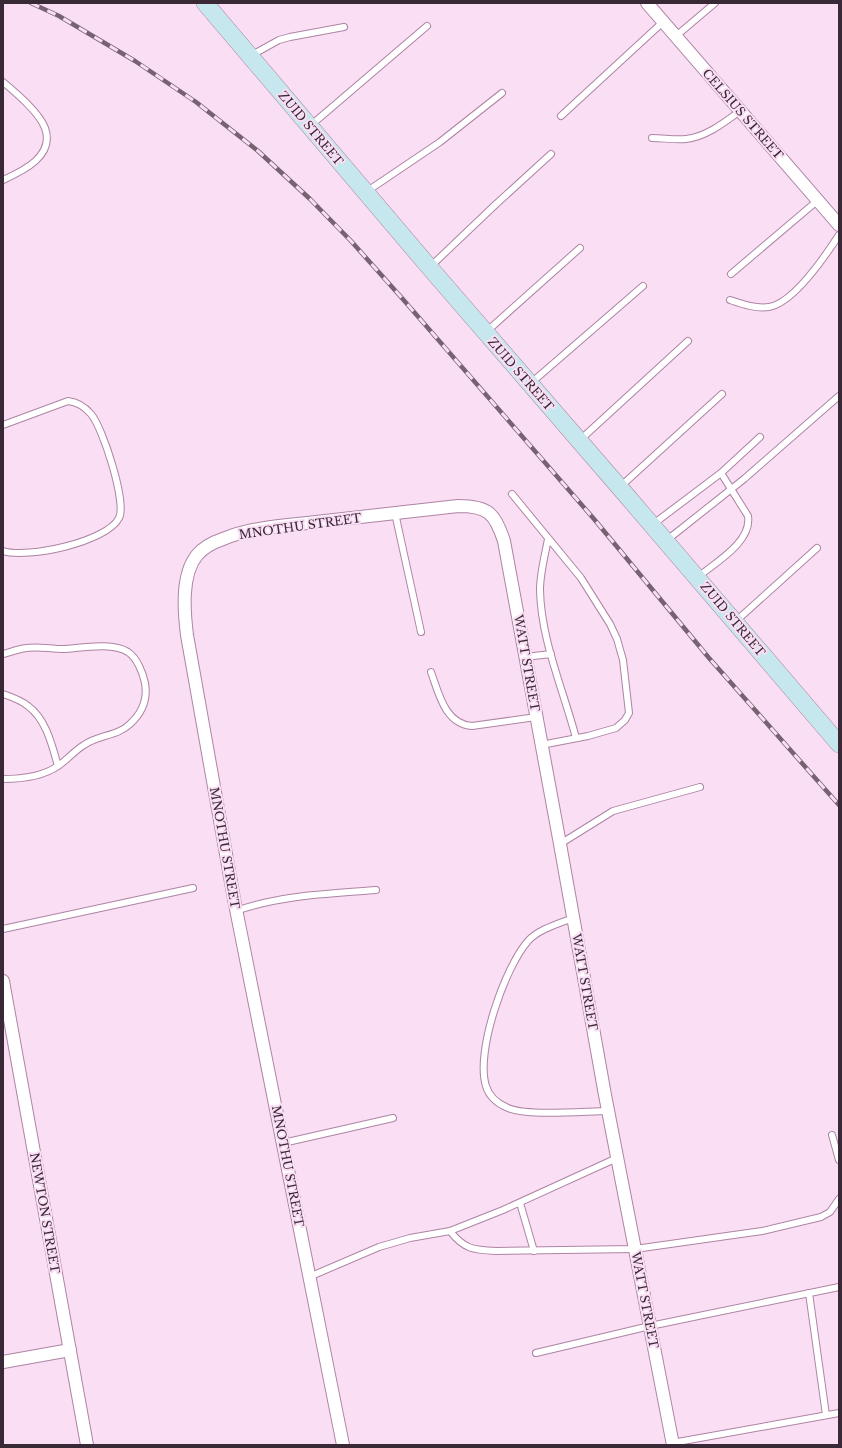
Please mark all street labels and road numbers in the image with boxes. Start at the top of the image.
street label: CELSIUS STREET [700,66,787,163]
street label: ZUID STREET [276,88,347,168]
street label: ZUID STREET [485,334,557,414]
street label: MNOTHU STREET [238,510,362,542]
street label: ZUID STREET [698,579,769,659]
street label: WATT STREET [511,613,543,713]
street label: MNOTHU STREET [207,786,243,910]
street label: WATT STREET [569,932,601,1032]
street label: MNOTHU STREET [269,1104,307,1228]
street label: NEWTON STREET [27,1151,63,1275]
street label: WATT STREET [628,1250,662,1350]

